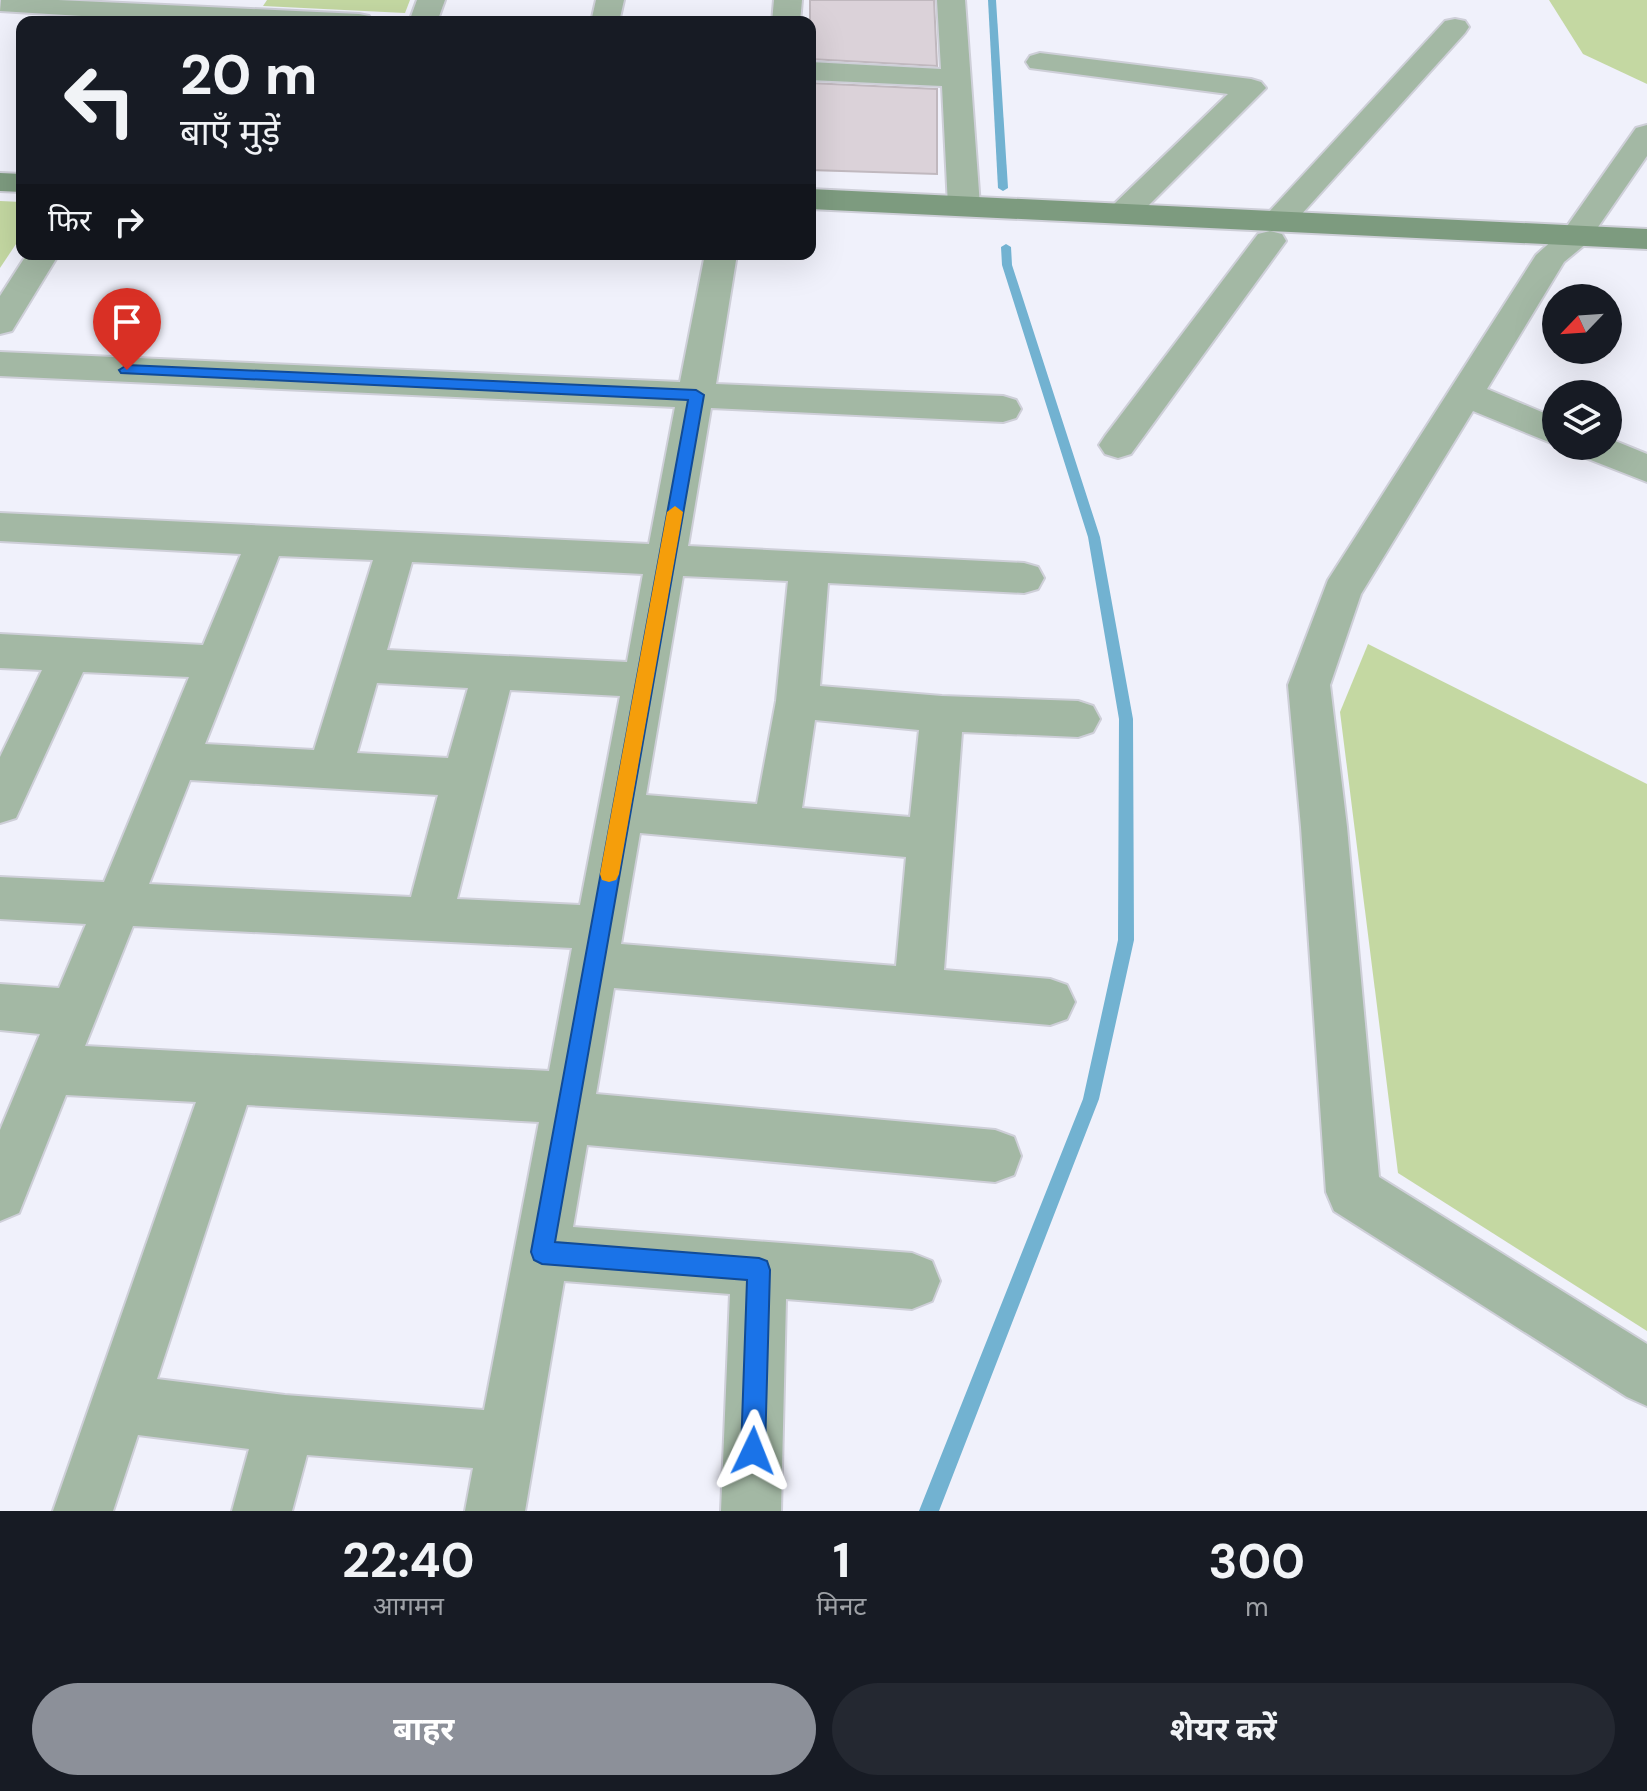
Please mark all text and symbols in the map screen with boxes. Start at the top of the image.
text: 20 m [180,38,317,111]
icon: left [48,48,152,152]
text: बाएँ मुड़ें [180,109,280,156]
icon: right [107,200,151,244]
text: फिर [48,201,91,240]
north arrow [1542,284,1622,364]
map controls [1542,284,1622,460]
pin [93,288,161,370]
icon: arrive [105,300,149,344]
button: layers [1542,380,1622,460]
position arrow [711,1409,795,1493]
text: 22:40 [342,1529,475,1592]
text: 1 [833,1529,850,1592]
text: 300 [1208,1530,1305,1593]
text: आगमन [373,1589,444,1623]
text: मिनट [817,1589,866,1623]
text: m [1245,1590,1268,1624]
button: बाहर [32,1683,816,1775]
button: शेयर करें [832,1683,1615,1775]

